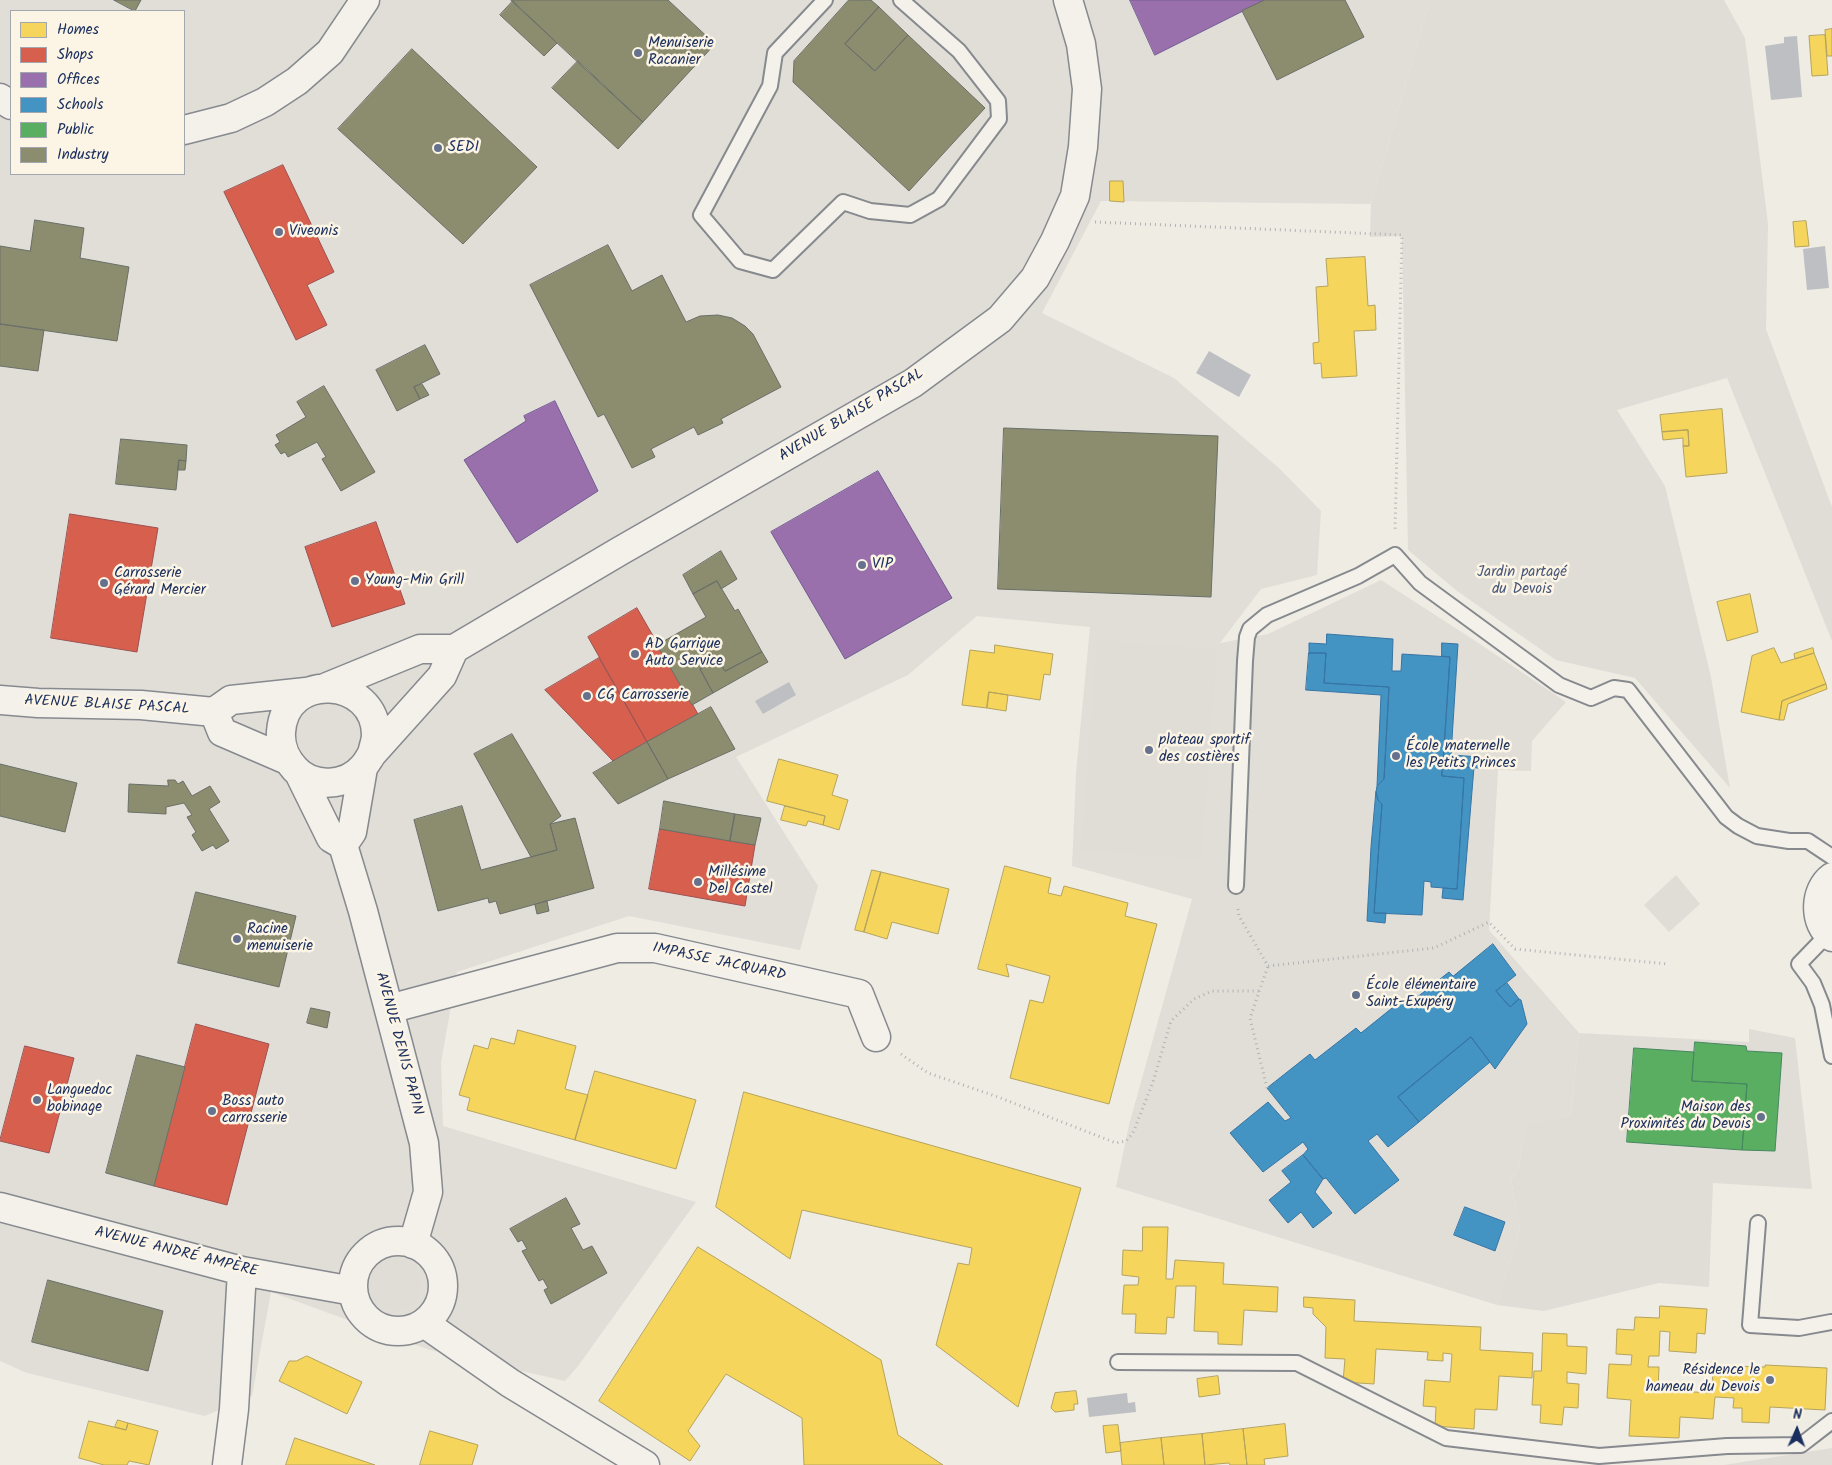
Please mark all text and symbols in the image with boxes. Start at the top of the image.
legend [10,10,185,175]
text: Homes [57,18,99,42]
place label: Menuiserie Racanier [648,35,714,70]
text: Shops [57,43,93,67]
marker: Menuiserie Racanier [632,47,644,59]
text: Offices [57,68,100,92]
text: Schools [57,93,103,117]
text: Public [57,118,94,142]
place label: SEDI [448,139,479,157]
marker: SEDI [432,142,444,154]
text: Industry [57,143,109,167]
place label: Viveonis [289,223,338,241]
marker: Viveonis [273,226,285,238]
street label: AVENUE BLAISE PASCAL [776,366,928,466]
place label: VIP [872,556,893,574]
marker: VIP [856,559,868,571]
park label: Jardin partagé du Devois [1477,564,1567,599]
place label: Carrosserie Gérard Mercier [114,565,206,600]
place label: Young-Min Grill [365,572,464,590]
marker: Young-Min Grill [349,575,361,587]
marker: Carrosserie Gérard Mercier [98,577,110,589]
place label: AD Garrigue Auto Service [645,636,723,671]
marker: AD Garrigue Auto Service [629,648,641,660]
place label: CG Carrosserie [597,687,689,705]
marker: CG Carrosserie [581,690,593,702]
street label: AVENUE BLAISE PASCAL [24,693,190,719]
place label: plateau sportif des costières [1159,732,1250,767]
place label: École maternelle les Petits Princes [1406,738,1516,773]
marker: plateau sportif des costières [1143,744,1155,756]
marker: École maternelle les Petits Princes [1390,750,1402,762]
place label: Millésime Del Castel [708,864,773,899]
marker: Millésime Del Castel [692,876,704,888]
place label: Racine menuiserie [247,921,313,956]
marker: Racine menuiserie [231,933,243,945]
street label: IMPASSE JACQUARD [651,940,787,986]
street label: AVENUE DENIS PAPIN [370,971,426,1117]
place label: École élémentaire Saint-Exupéry [1366,977,1476,1012]
marker: École élémentaire Saint-Exupéry [1350,989,1362,1001]
place label: Languedoc bobinage [47,1082,112,1117]
place label: Boss auto carrosserie [222,1093,287,1128]
marker: Languedoc bobinage [31,1094,43,1106]
place label: Maison des Proximités du Devois [1621,1099,1751,1134]
marker: Boss auto carrosserie [206,1105,218,1117]
marker: Maison des Proximités du Devois [1755,1111,1767,1123]
street label: AVENUE ANDRÉ AMPÈRE [92,1224,260,1282]
place label: Résidence le hameau du Devois [1646,1362,1760,1397]
marker: Résidence le hameau du Devois [1764,1374,1776,1386]
text: N [1793,1404,1802,1426]
north arrow [1772,1405,1822,1455]

